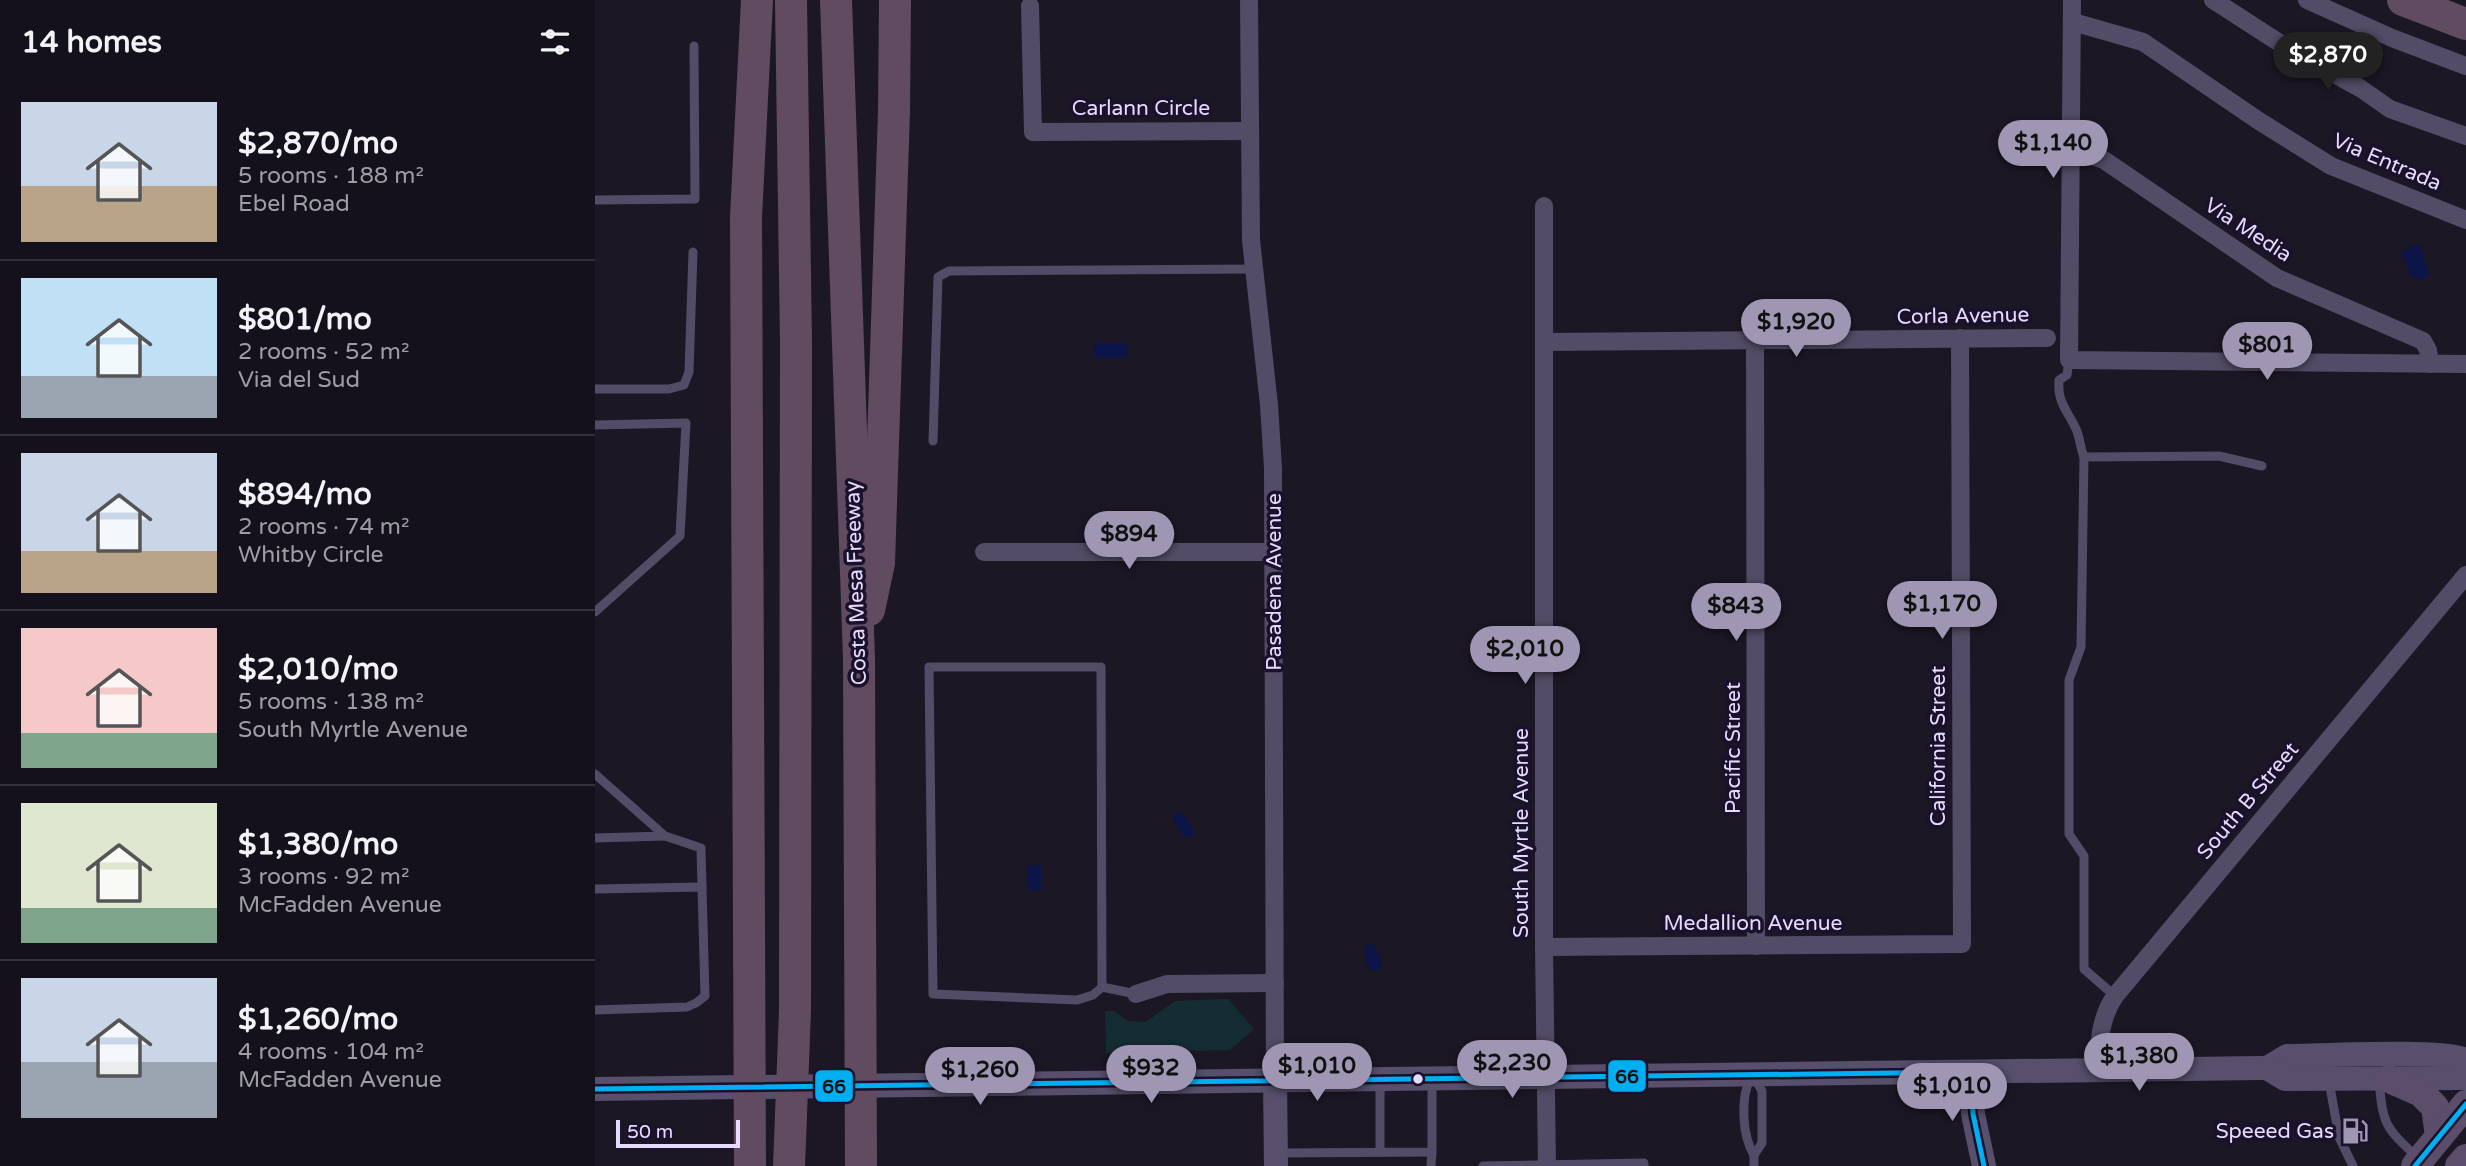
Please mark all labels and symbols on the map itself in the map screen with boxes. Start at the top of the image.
pin: $2,870 [2271,32,2385,92]
street label: Carlann Circle [1072,96,1210,121]
pin: $1,140 [1996,120,2110,180]
street label: Via Entrada [2329,128,2445,196]
street label: Via Media [2200,193,2296,267]
pin: $1,920 [1739,300,1853,359]
street label: Corla Avenue [1896,302,2030,330]
pin: $801 [2226,322,2308,382]
street label: Costa Mesa Freeway [840,480,872,686]
street label: Pasadena Avenue [1262,493,1287,671]
pin: $894 [1088,512,1170,571]
pin: $1,170 [1885,582,1999,641]
pin: $843 [1695,584,1777,643]
pin: $2,010 [1468,626,1582,686]
street label: California Street [1926,666,1951,826]
street label: Pacific Street [1721,682,1746,814]
street label: South Myrtle Avenue [1509,728,1534,938]
street label: South B Street [2192,738,2304,864]
street label: Medallion Avenue [1664,911,1843,936]
pin: $1,380 [2082,1034,2196,1093]
pin: $2,230 [1455,1040,1569,1100]
pin: $1,010 [1260,1044,1374,1103]
pin: $932 [1110,1046,1192,1105]
pin: $1,260 [923,1048,1037,1107]
line badge: 66 [1607,1059,1647,1093]
pin: $1,010 [1895,1064,2009,1123]
text: 66 [1615,1066,1639,1088]
line badge: 66 [814,1069,854,1103]
unlabelled marker [1411,1072,1425,1086]
text: 66 [822,1076,846,1098]
fuel station icon: Speeed Gas [2340,1116,2370,1146]
scale bar [616,1117,740,1149]
place label: Speeed Gas [2216,1119,2334,1144]

